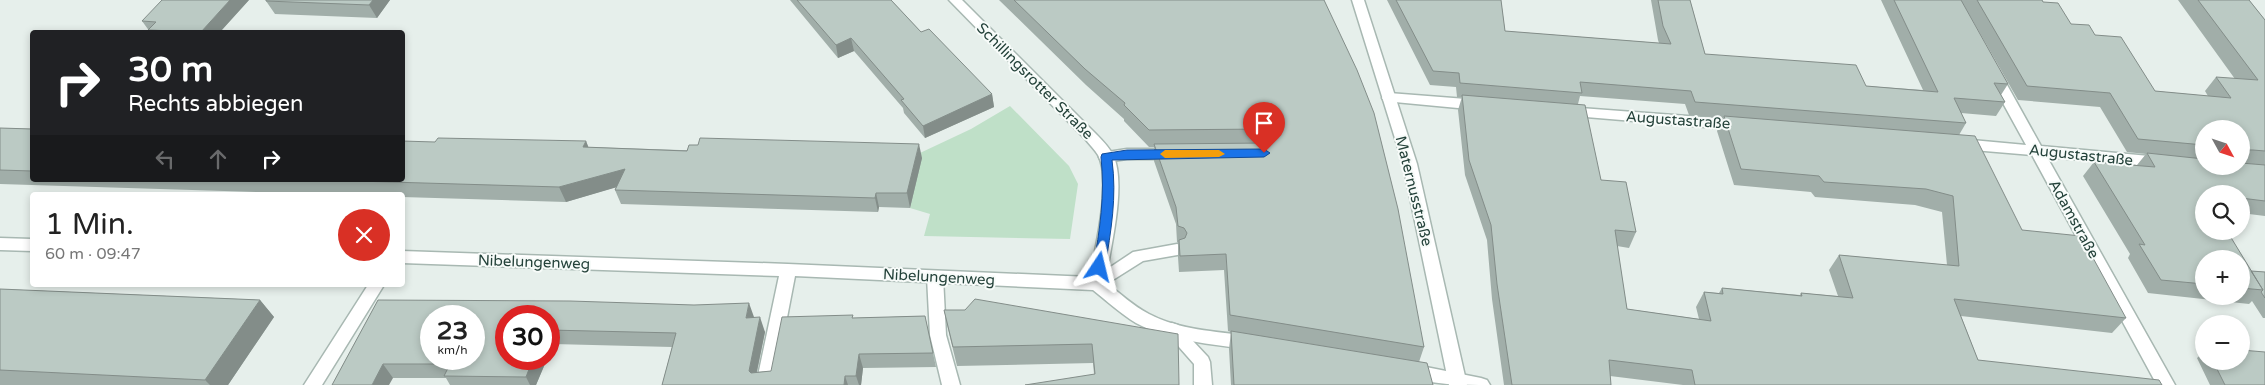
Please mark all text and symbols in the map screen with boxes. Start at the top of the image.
street label: Schillingsrotter Straße [973,19,1097,143]
text: 30 m [128,49,213,91]
icon: right [45,50,110,115]
text: Rechts abbiegen [128,91,303,117]
pin [1243,102,1285,153]
street label: Augustastraße [1625,107,1731,133]
icon: arrive [1250,109,1278,137]
north arrow [2195,120,2250,175]
map controls [2195,120,2250,370]
street label: Maternusstraße [1392,134,1436,248]
street label: Augustastraße [2028,141,2134,169]
icon: left [151,145,179,173]
icon: ahead [204,145,232,173]
icon: right [257,145,285,173]
street label: Adamstraße [2045,176,2103,262]
button: search [2195,185,2250,240]
text: 1 Min. [45,206,134,243]
button: close [338,209,390,261]
position arrow [1072,240,1124,292]
text: 60 m · 09:47 [45,244,141,264]
button: + [2195,250,2250,305]
street label: Nibelungenweg [478,251,590,273]
street label: Nibelungenweg [882,265,996,289]
speed limit sign: 30 [495,305,560,370]
button: − [2195,315,2250,370]
text: 23 [437,316,468,346]
text: km/h [437,343,468,357]

